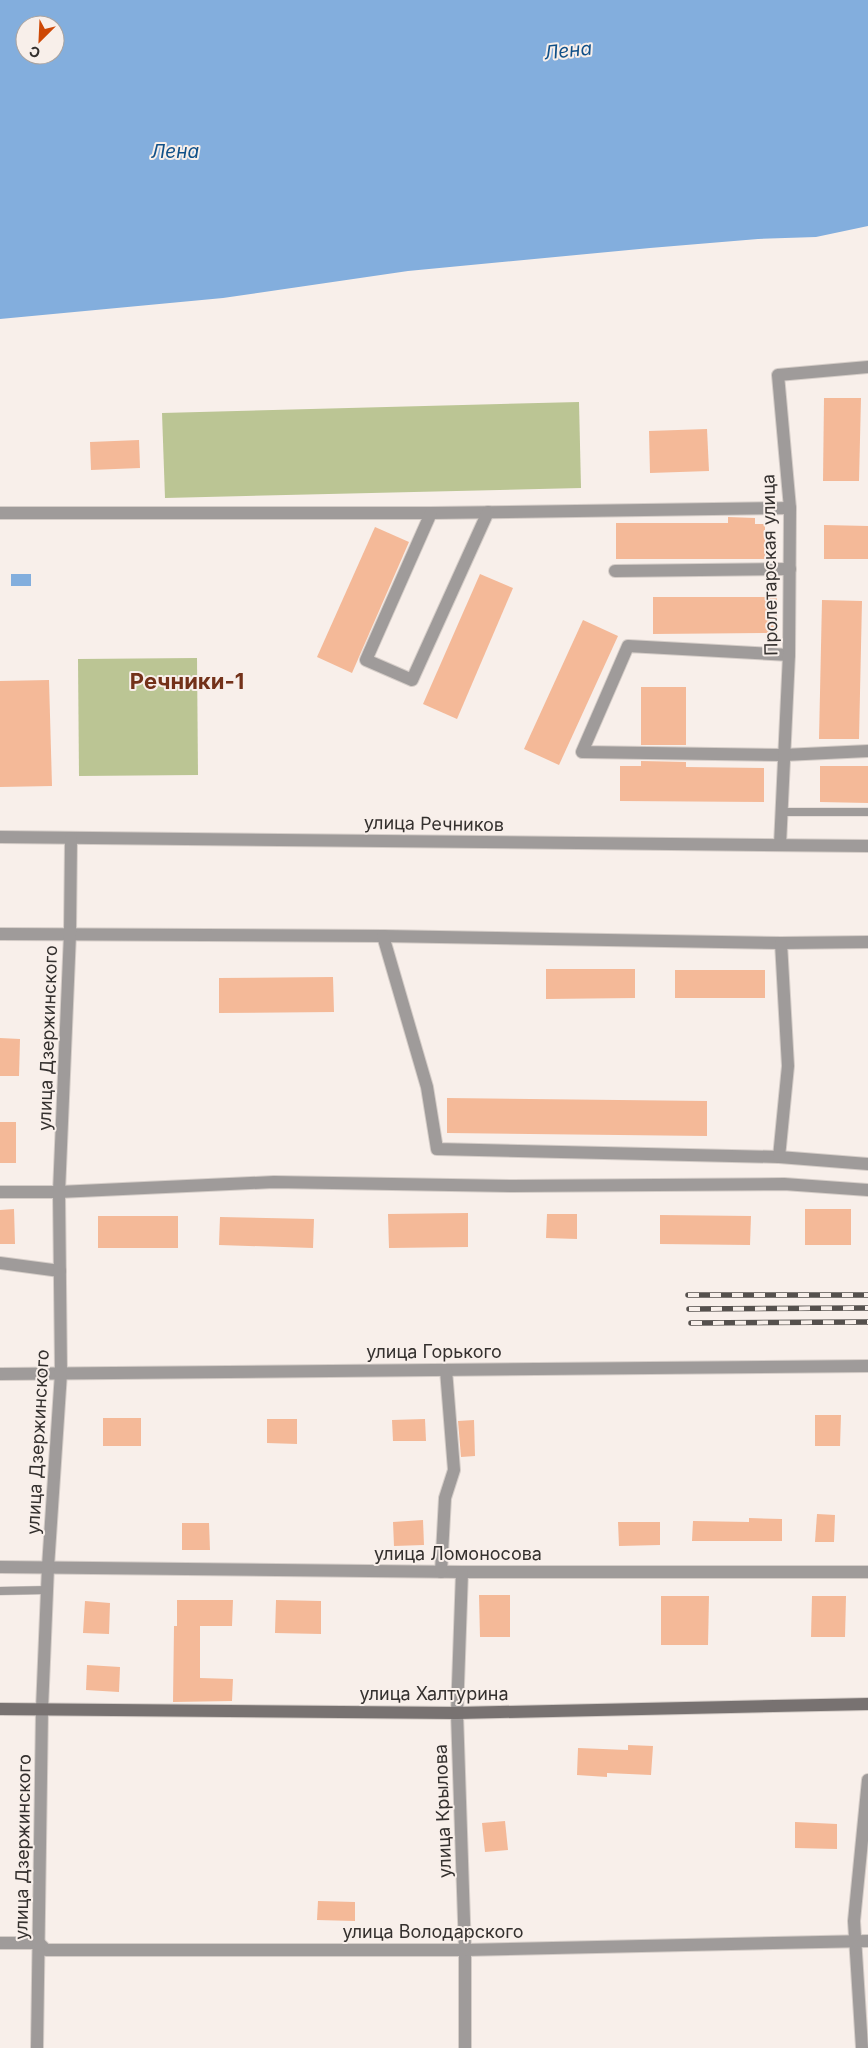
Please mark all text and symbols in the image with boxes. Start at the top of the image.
north arrow [15,15,65,65]
water label: Лена [543,37,593,64]
text: С [26,42,43,62]
water label: Лена [151,140,199,163]
street label: Пролетарская улица [757,474,782,656]
district label: Речники-1 [130,668,244,694]
street label: улица Речников [364,812,504,835]
street label: улица Дзержинского [34,945,61,1131]
street label: улица Горького [366,1341,502,1362]
street label: улица Дзержинского [22,1349,53,1535]
street label: улица Ломоносова [374,1543,542,1564]
street label: улица Халтурина [359,1683,509,1704]
street label: улица Крылова [430,1744,455,1878]
street label: улица Дзержинского [10,1754,35,1940]
street label: улица Володарского [342,1921,524,1942]

